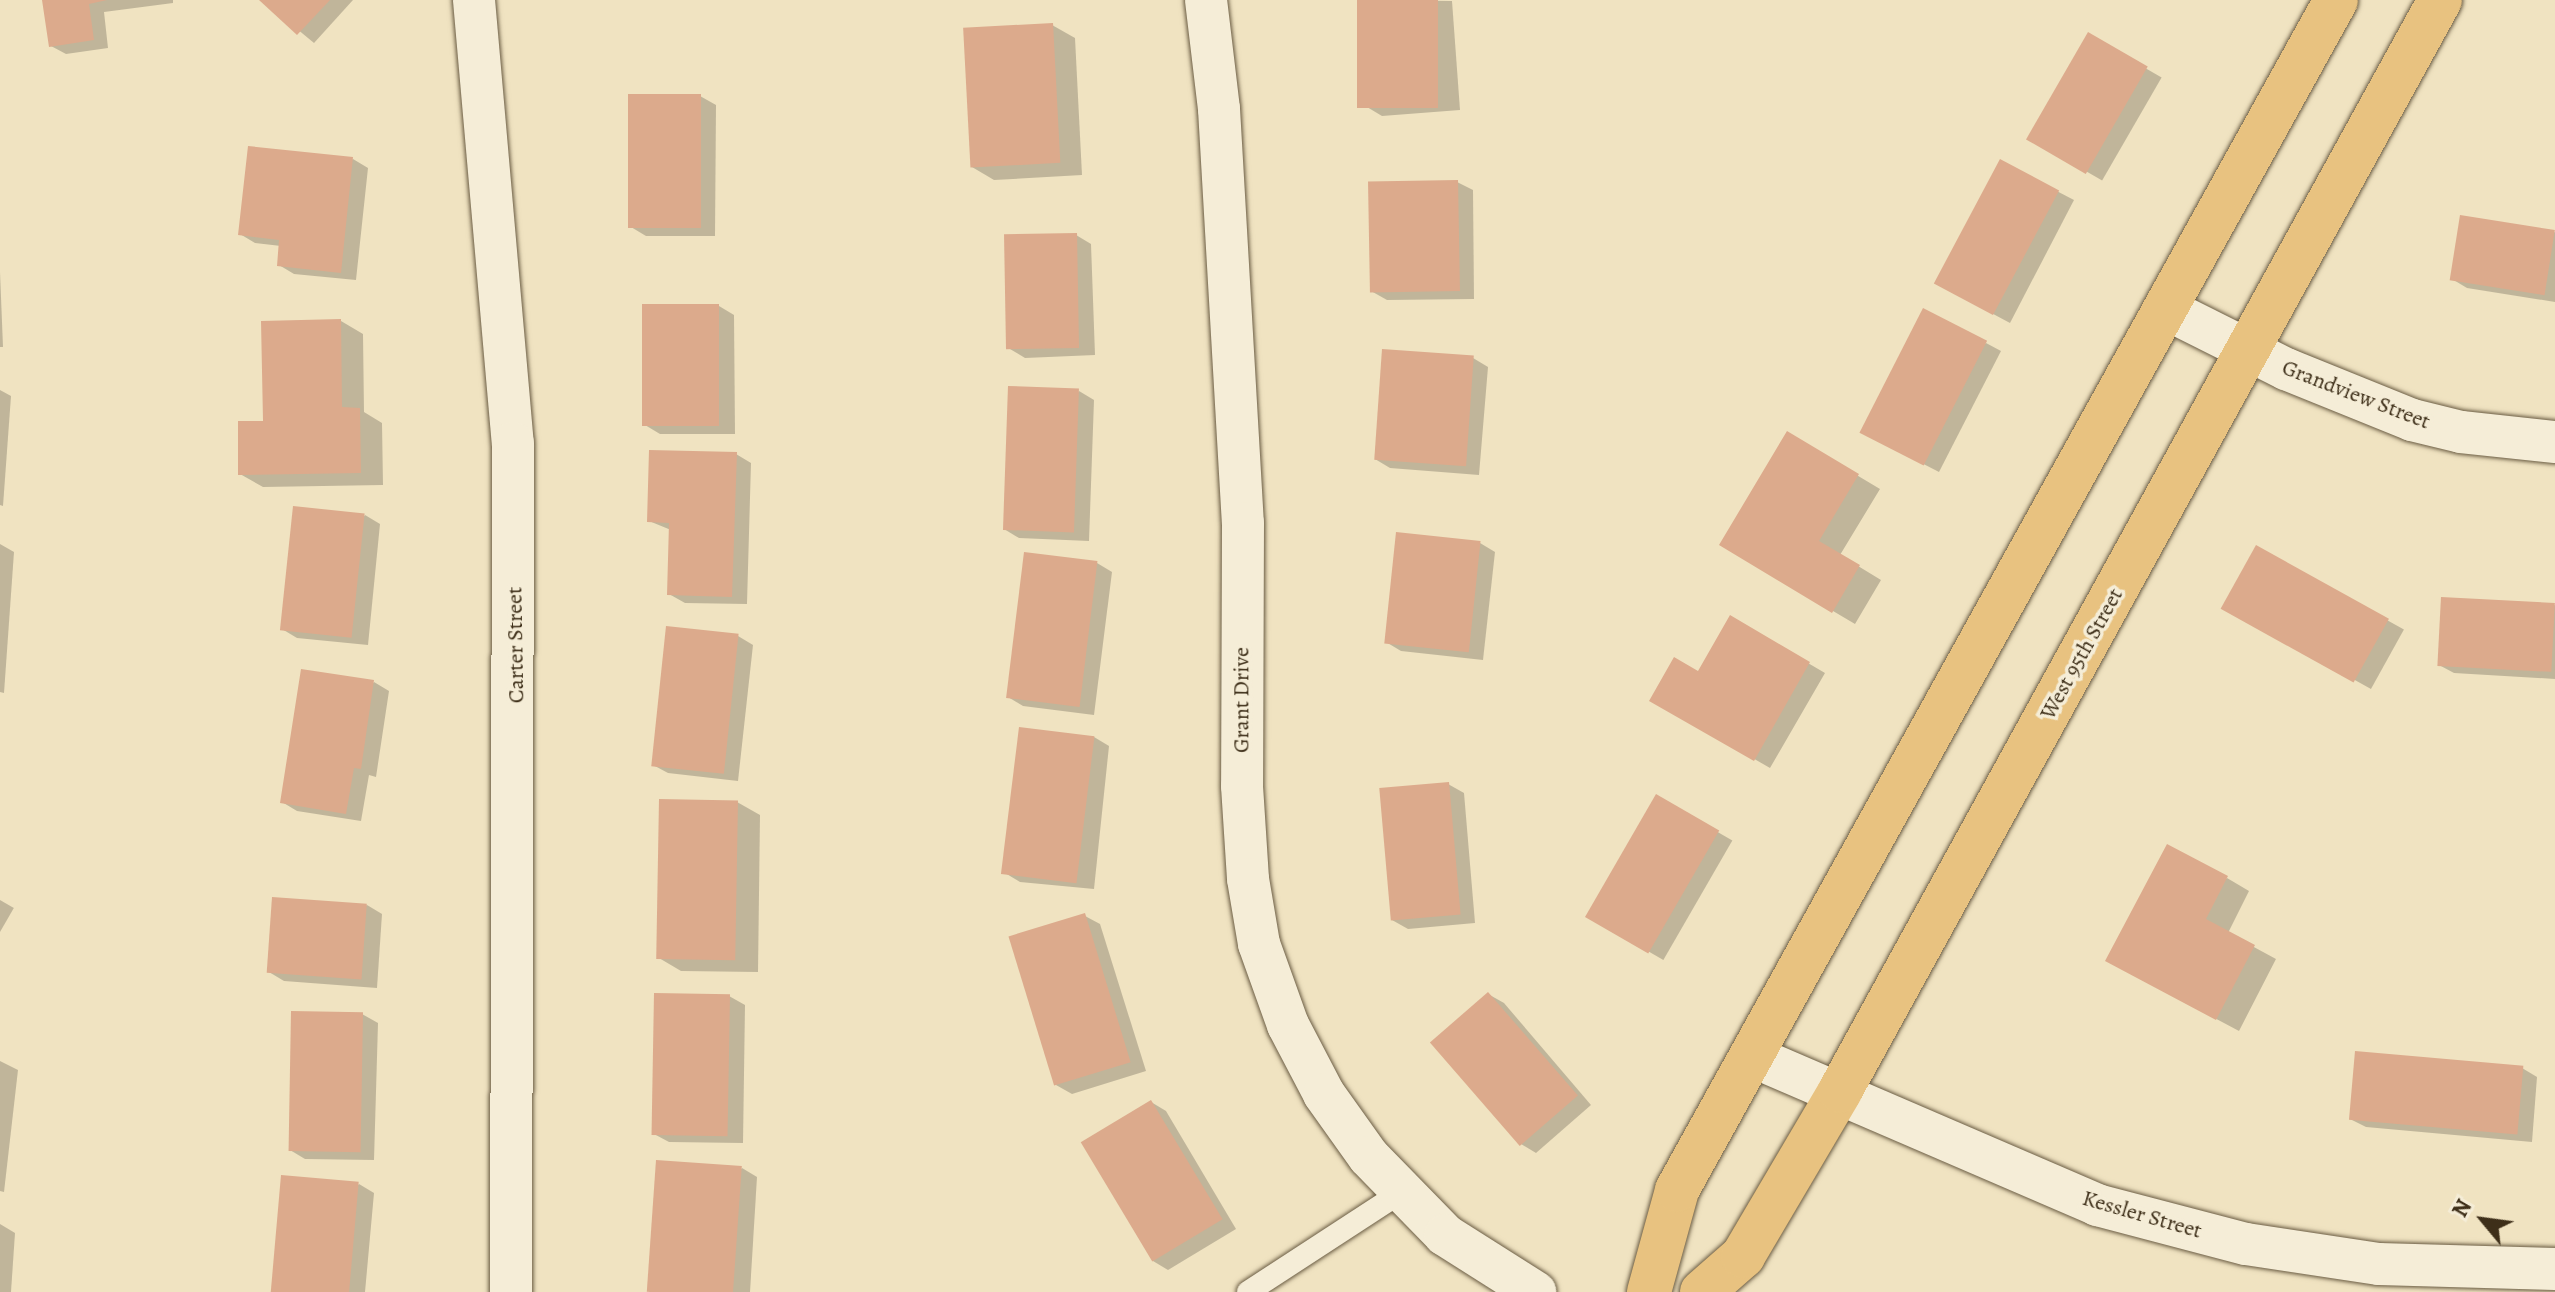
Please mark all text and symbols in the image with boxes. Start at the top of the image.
street label: Grandview Street [2278,355,2434,435]
street label: West 95th Street [2035,584,2129,724]
street label: Carter Street [502,587,530,703]
street label: Grant Drive [1229,647,1255,753]
north arrow [2443,1180,2523,1260]
street label: Kessler Street [2079,1185,2205,1245]
text: N [2445,1194,2479,1223]

